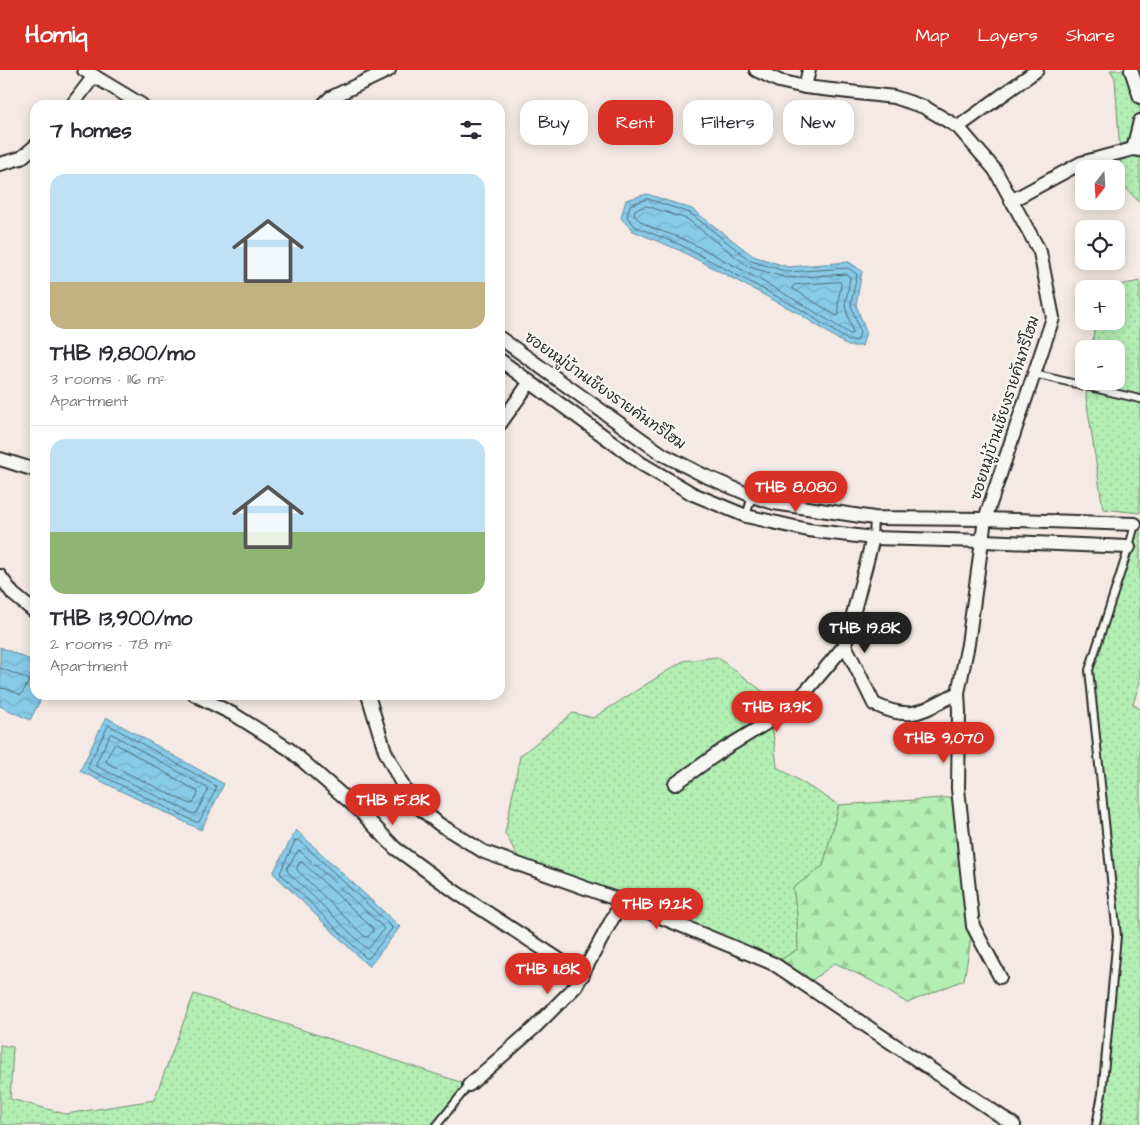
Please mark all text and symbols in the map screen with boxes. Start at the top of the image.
text: Homiq [25,18,88,52]
text: Map [915,23,949,48]
text: Layers [977,23,1038,48]
text: Share [1066,23,1115,48]
chip: Buy [520,100,588,145]
chip: Rent [598,100,673,145]
chip: Filters [683,100,773,145]
chip: New [783,100,854,145]
text: 7 homes [50,116,132,145]
icon: filters [457,116,485,144]
north arrow [1075,160,1125,210]
map controls [1075,160,1125,390]
icon: home [223,206,313,296]
button: locate [1075,220,1125,270]
button: + [1075,280,1125,330]
street label: ซอยหมู่บ้านเชียงรายคันทรีโฮม [965,313,1045,503]
street label: ซอยหมู่บ้านเชียงรายคันทรีโฮม [520,327,690,455]
text: THB 19,800/mo [50,339,195,368]
button: − [1075,340,1125,390]
text: 3 rooms · 116 m² [50,368,166,390]
text: Apartment [50,390,128,412]
pin: THB 8,080 [739,470,853,513]
icon: home [223,472,313,562]
text: THB 8,080 [755,476,837,498]
text: THB 13,900/mo [50,604,192,633]
pin: THB 19.8K [808,612,922,654]
text: THB 19.8K [830,617,900,639]
text: 2 rooms · 78 m² [50,633,173,655]
text: Apartment [50,655,128,677]
pin: THB 13.9K [720,690,834,733]
text: THB 13.9K [743,696,811,718]
pin: THB 9,070 [887,722,1001,764]
text: THB 9,070 [904,727,984,749]
pin: THB 15.8K [336,784,450,826]
text: THB 15.8K [356,789,430,811]
pin: THB 19.2K [600,888,714,930]
text: THB 19.2K [622,893,692,915]
pin: THB 11.8K [491,952,605,995]
text: THB 11.8K [516,958,580,980]

